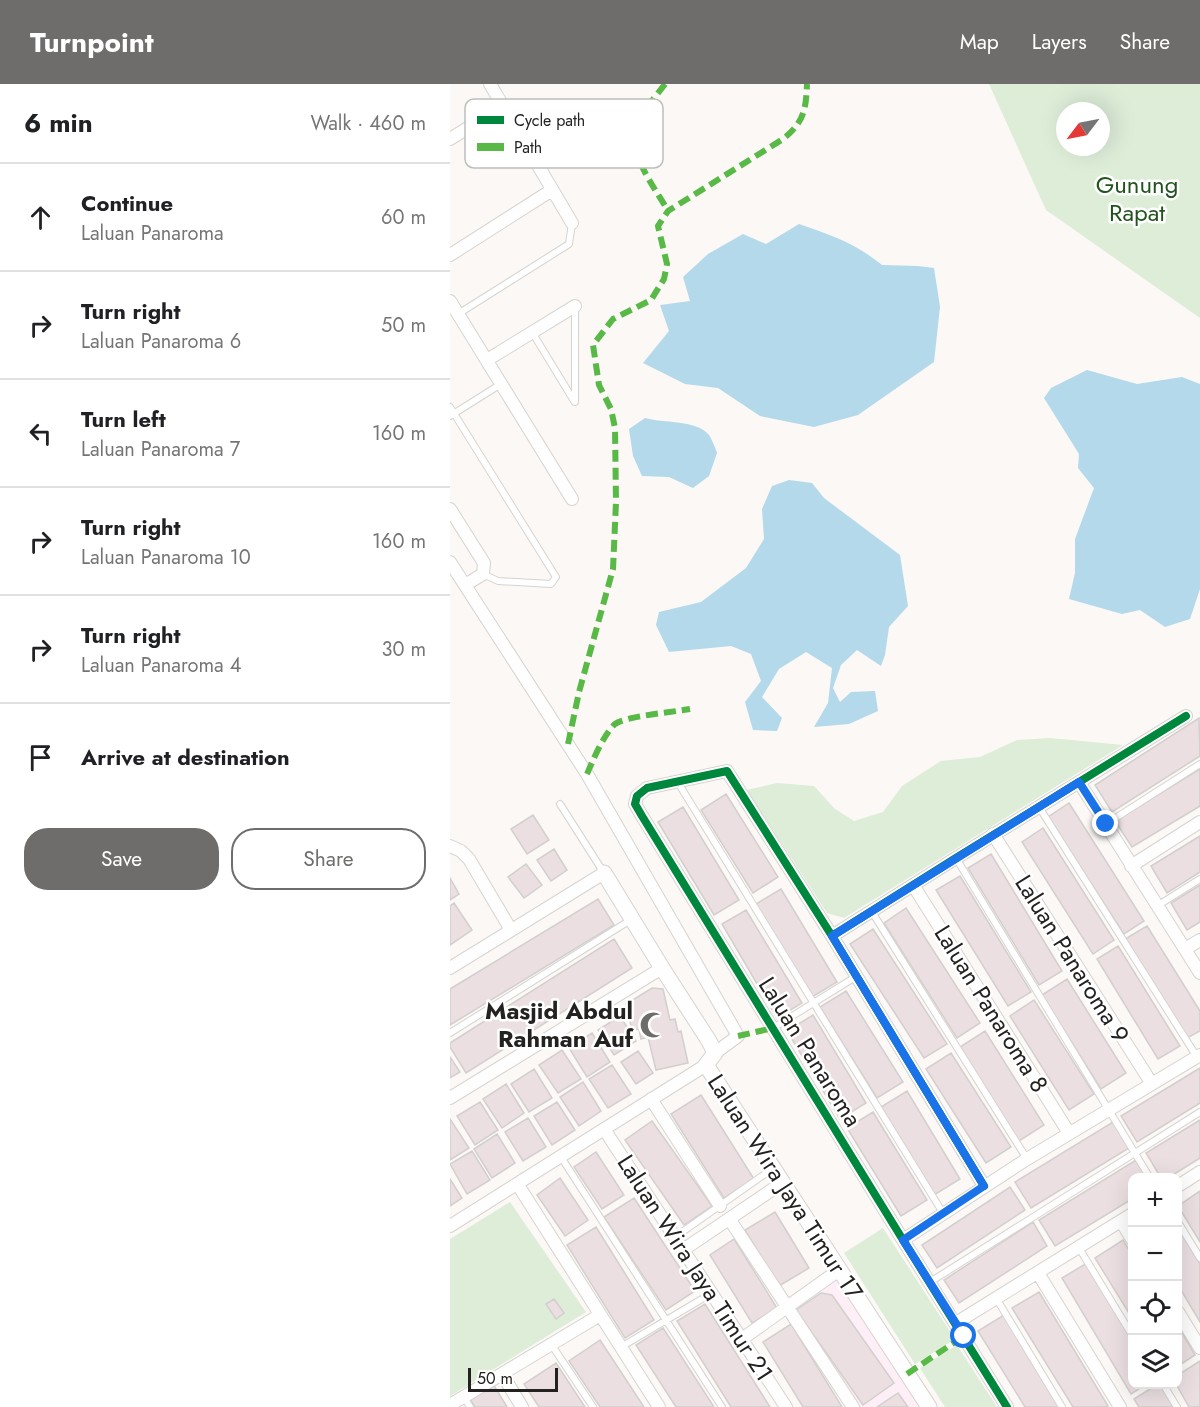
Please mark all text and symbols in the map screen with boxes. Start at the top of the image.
text: Turnpoint [30,22,154,63]
text: Map [960,27,999,57]
text: Layers [1032,27,1087,57]
text: Share [1120,27,1170,57]
legend [465,99,663,168]
north arrow [1056,102,1110,156]
text: 6 min [24,104,93,142]
text: Walk · 460 m [310,109,426,138]
text: Cycle path [514,109,585,132]
text: Path [514,136,542,159]
park label: Gunung Rapat [1096,167,1178,230]
text: Continue [81,187,173,219]
icon: ahead [24,201,57,234]
text: 60 m [381,203,426,232]
text: Laluan Panaroma [81,219,224,248]
text: Turn right [81,295,181,327]
icon: right [24,309,57,342]
text: 50 m [381,311,426,340]
text: Laluan Panaroma 6 [81,327,241,356]
text: Turn left [81,403,166,435]
icon: left [24,417,57,450]
text: 160 m [372,419,426,448]
text: Laluan Panaroma 7 [81,435,240,464]
text: Turn right [81,511,181,543]
icon: right [24,525,57,558]
text: 160 m [372,527,426,556]
text: Laluan Panaroma 10 [81,543,251,572]
text: Turn right [81,619,181,651]
icon: right [24,633,57,666]
text: 30 m [381,635,426,664]
text: Laluan Panaroma 4 [81,651,241,680]
icon: arrive [24,741,57,774]
text: Arrive at destination [81,741,290,773]
route end [1092,810,1118,836]
button: Save [24,828,219,890]
button: Share [231,828,426,890]
street label: Laluan Panaroma 9 [1007,868,1138,1050]
street label: Laluan Panaroma 8 [926,918,1057,1099]
street label: Laluan Panaroma [750,970,871,1134]
place label: Masjid Abdul Rahman Auf [485,993,635,1056]
mosque icon: Masjid Abdul Rahman Auf [638,1010,668,1040]
street label: Laluan Wira Jaya Timur 17 [699,1067,872,1307]
street label: Laluan Wira Jaya Timur 21 [609,1148,782,1388]
map controls [1128,1173,1182,1389]
button: + [1128,1173,1182,1227]
button: − [1128,1227,1182,1281]
button: locate [1128,1281,1182,1335]
route start [950,1322,976,1348]
button: layers [1128,1335,1182,1389]
scale bar [468,1365,558,1392]
text: 50 m [477,1367,513,1390]

